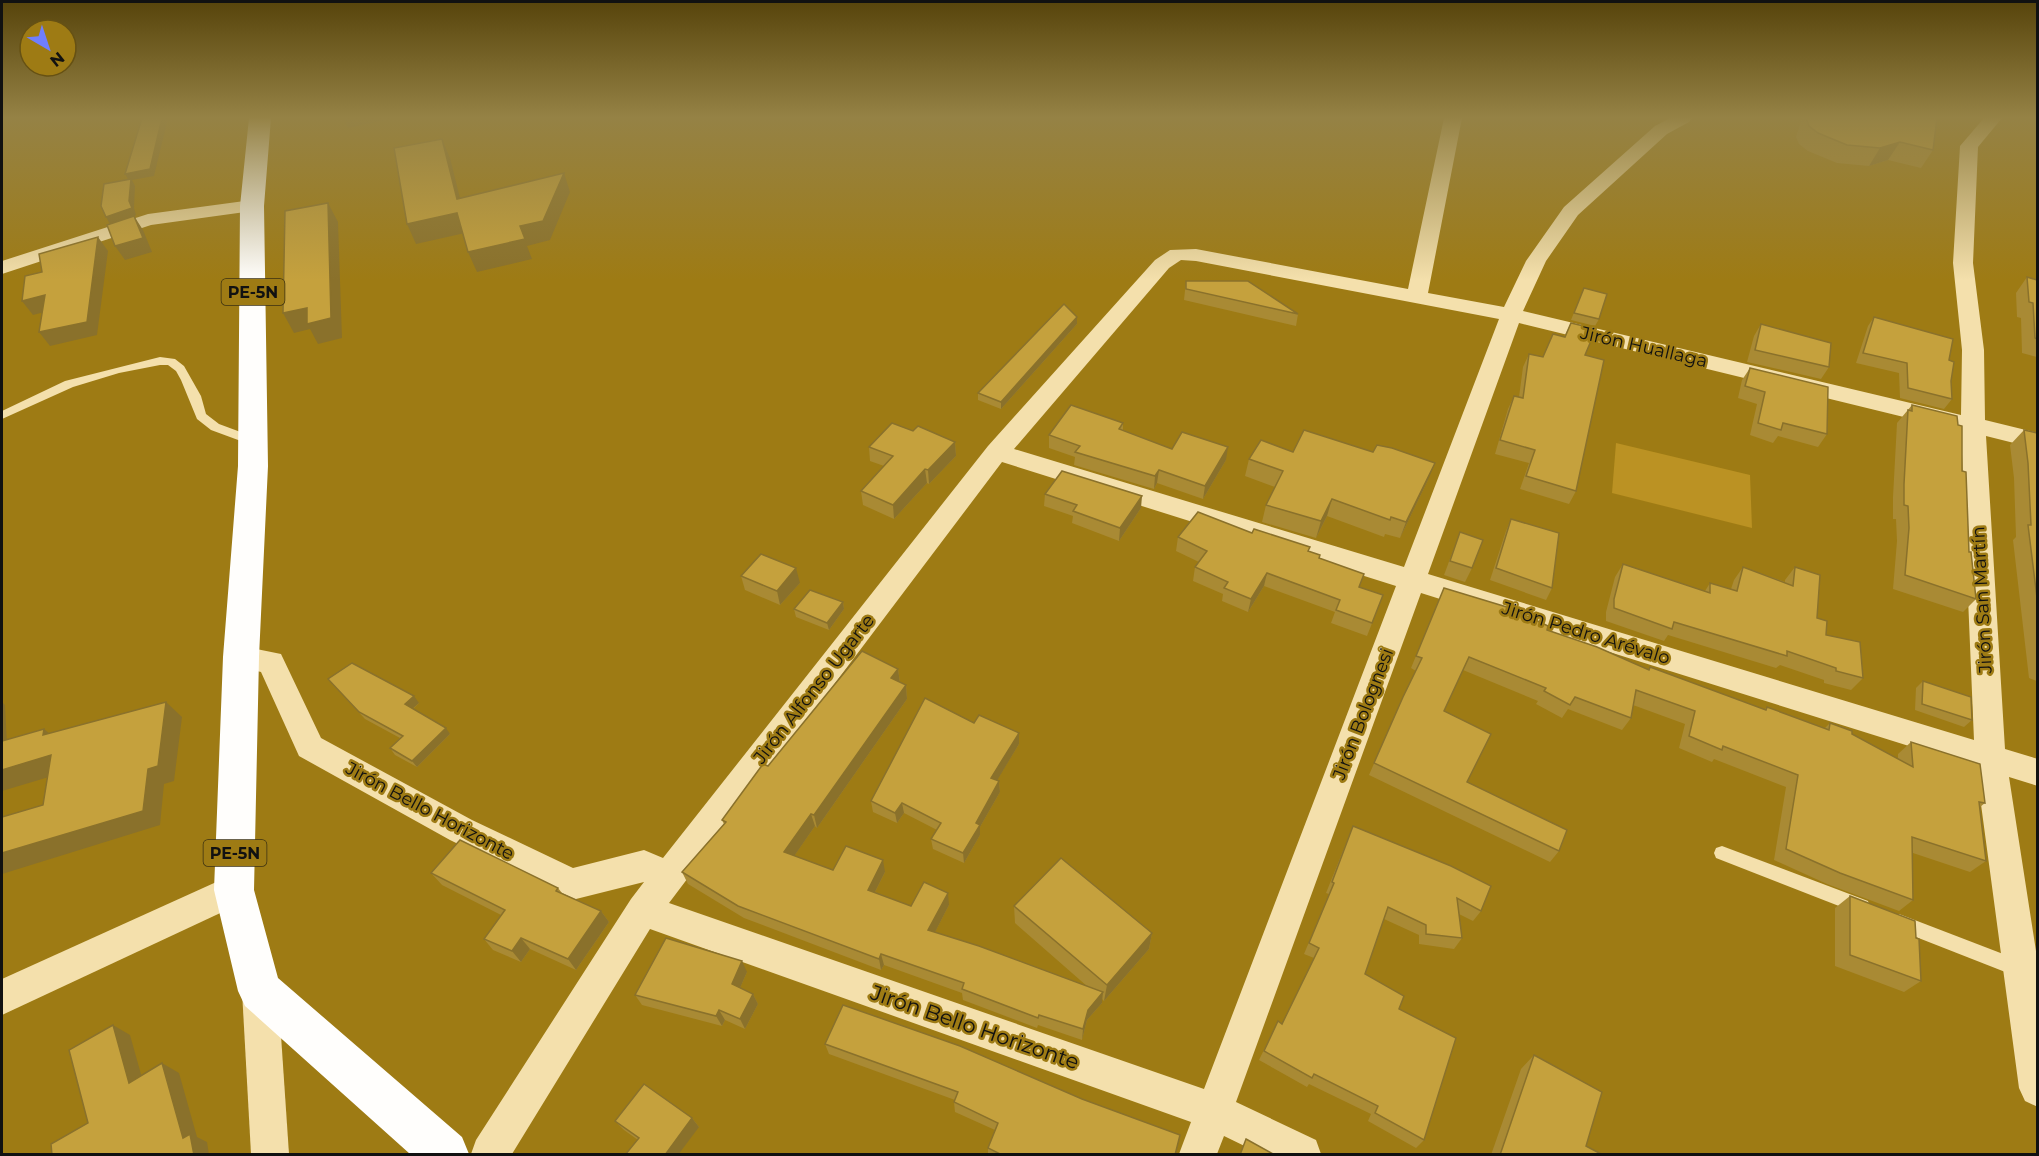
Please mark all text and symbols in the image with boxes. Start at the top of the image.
north arrow [18,18,78,78]
text: N [46,48,68,71]
road number: PE-5N [222,279,284,305]
street label: Jirón Huallaga [1577,321,1710,372]
street label: Jirón San Martín [1967,526,1997,675]
street label: Jirón Pedro Arévalo [1498,597,1673,669]
street label: Jirón Alfonso Ugarte [748,610,879,769]
street label: Jirón Bolognesi [1327,645,1398,784]
street label: Jirón Bello Horizonte [341,757,518,865]
road number: PE-5N [204,840,266,866]
street label: Jirón Bello Horizonte [867,979,1082,1074]

